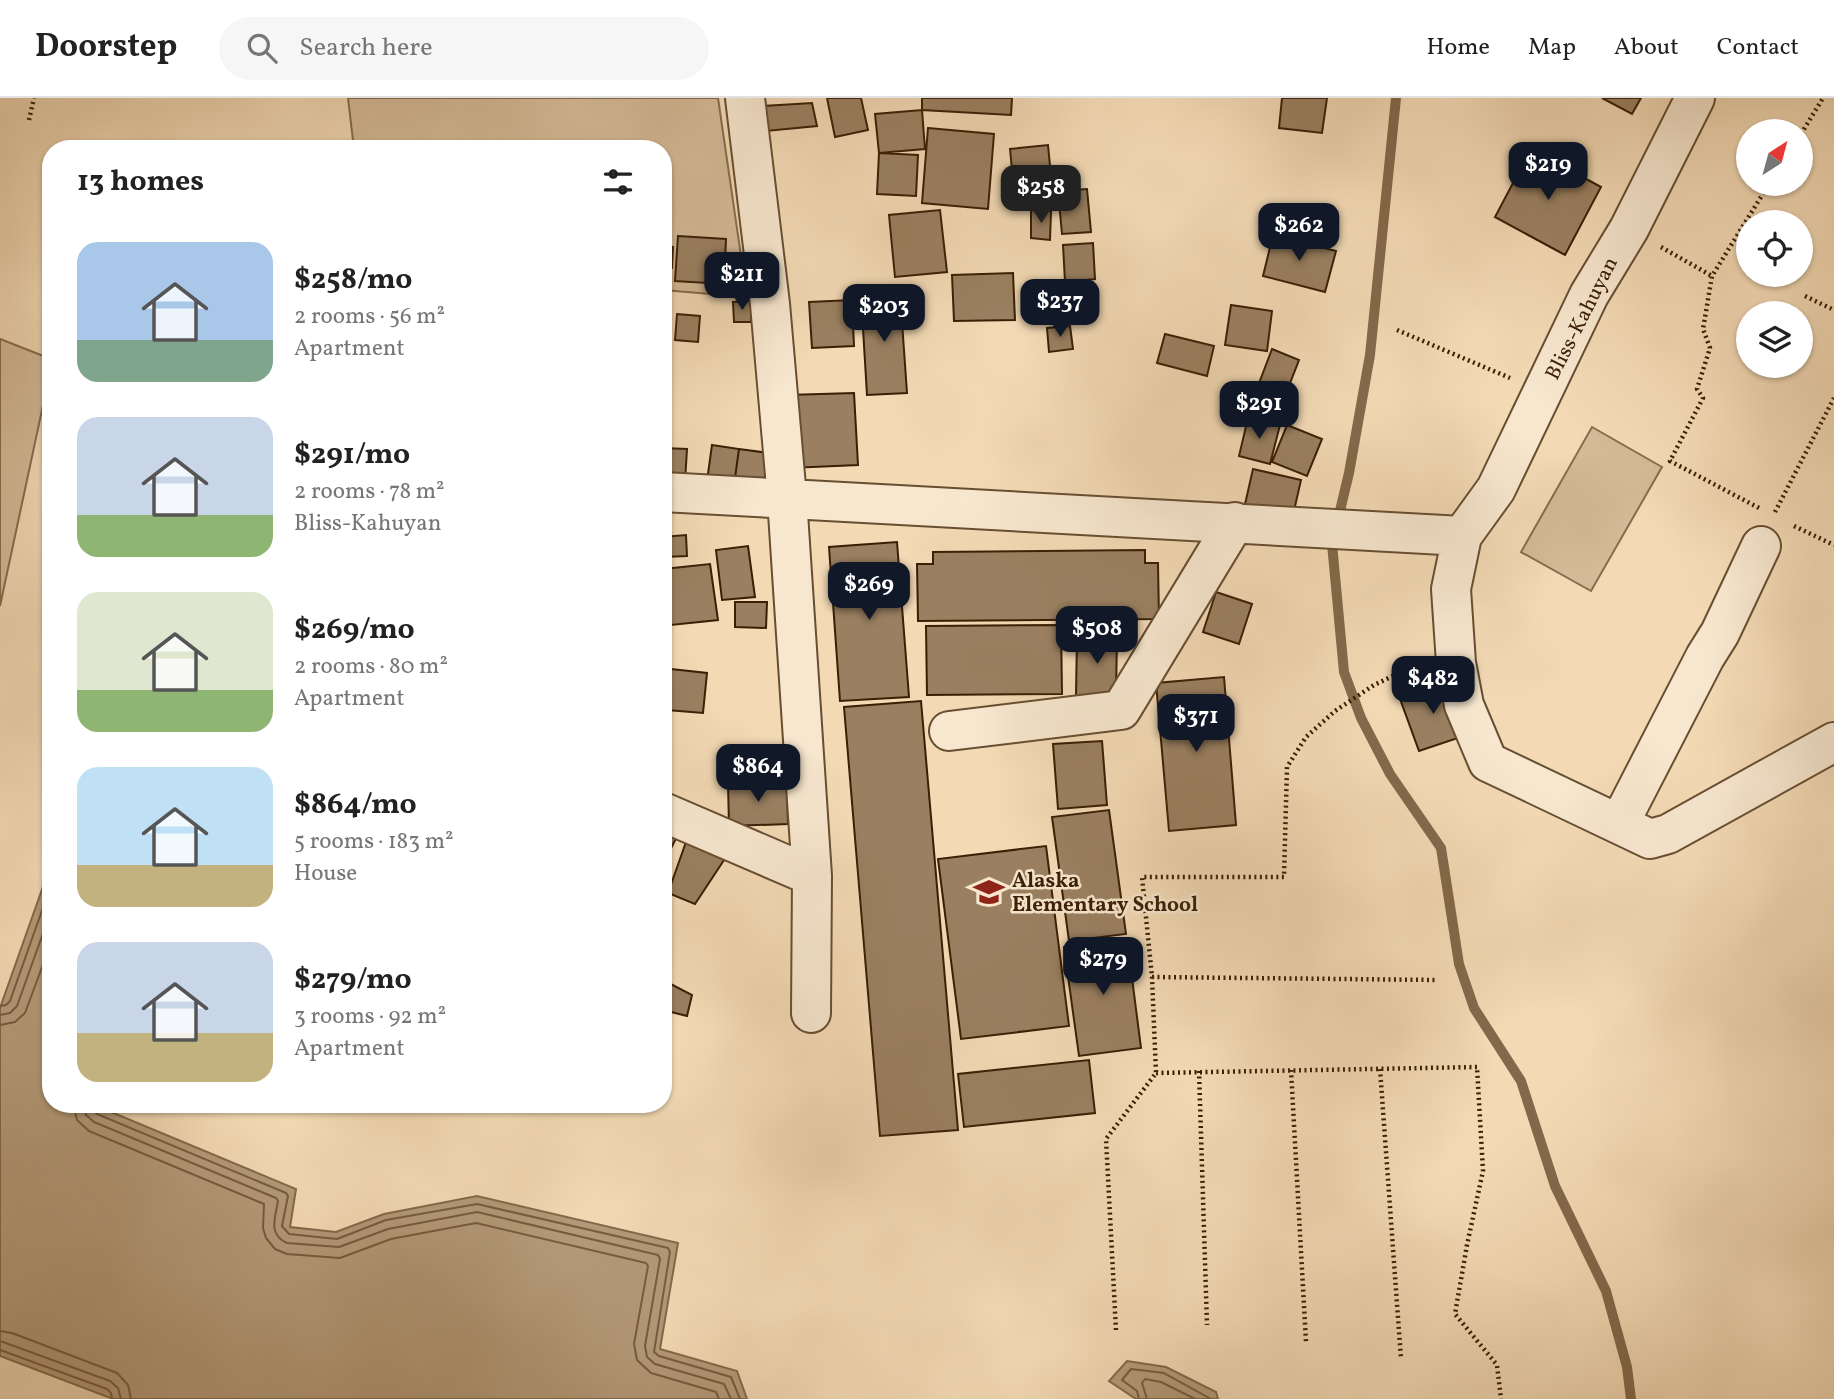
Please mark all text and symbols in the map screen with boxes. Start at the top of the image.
search box [219,17,709,80]
text: Doorstep [35,25,177,71]
icon: search [243,29,281,67]
text: Search here [299,30,433,66]
text: Home [1426,31,1490,65]
text: Map [1528,31,1576,65]
text: About [1614,31,1679,65]
text: Contact [1717,31,1799,65]
north arrow [1736,119,1813,196]
map controls [1736,119,1813,378]
pin: $219 [1507,142,1589,202]
text: $219 [1525,149,1571,181]
text: 13 homes [77,161,204,203]
icon: filters [599,163,637,201]
pin: $258 [1000,166,1082,225]
text: $258 [1017,172,1065,204]
pin: $262 [1258,204,1340,263]
text: $262 [1274,210,1324,242]
button: locate [1736,210,1813,287]
pin: $211 [701,252,783,312]
street label: Bliss-Kahuyan [1539,252,1626,385]
text: $258/mo [294,259,413,301]
text: $211 [720,259,764,291]
icon: home [133,270,217,354]
pin: $237 [1019,280,1101,339]
pin: $203 [843,285,925,344]
text: $237 [1036,286,1084,318]
text: $203 [859,291,909,323]
text: 2 rooms · 56 m² [294,301,445,333]
button: layers [1736,301,1813,378]
text: Apartment [294,333,405,365]
pin: $291 [1218,382,1300,441]
text: $291 [1236,388,1282,420]
text: $291/mo [294,434,410,476]
icon: home [133,445,217,529]
text: 2 rooms · 78 m² [294,476,445,508]
text: Bliss-Kahuyan [294,508,441,540]
pin: $269 [828,562,910,622]
text: $269 [844,569,894,601]
pin: $508 [1056,606,1138,666]
text: $269/mo [294,609,415,651]
text: $508 [1072,613,1122,645]
icon: home [133,620,217,704]
text: 2 rooms · 80 m² [294,651,448,683]
pin: $482 [1392,656,1474,716]
text: $482 [1408,663,1458,695]
text: Apartment [294,683,405,715]
pin: $371 [1155,694,1237,754]
text: $371 [1174,701,1218,733]
pin: $864 [717,744,799,804]
text: $864 [732,751,784,783]
text: $864/mo [294,784,417,826]
icon: home [133,795,217,879]
text: 5 rooms · 183 m² [294,826,454,858]
text: House [294,858,357,890]
place label: Alaska Elementary School [1012,867,1198,920]
school or university icon: Alaska Elementary School [972,875,1006,909]
pin: $279 [1062,937,1144,997]
text: $279 [1079,944,1127,976]
text: $279/mo [294,959,412,1001]
icon: home [133,970,217,1054]
text: 3 rooms · 92 m² [294,1001,446,1033]
text: Apartment [294,1033,405,1065]

